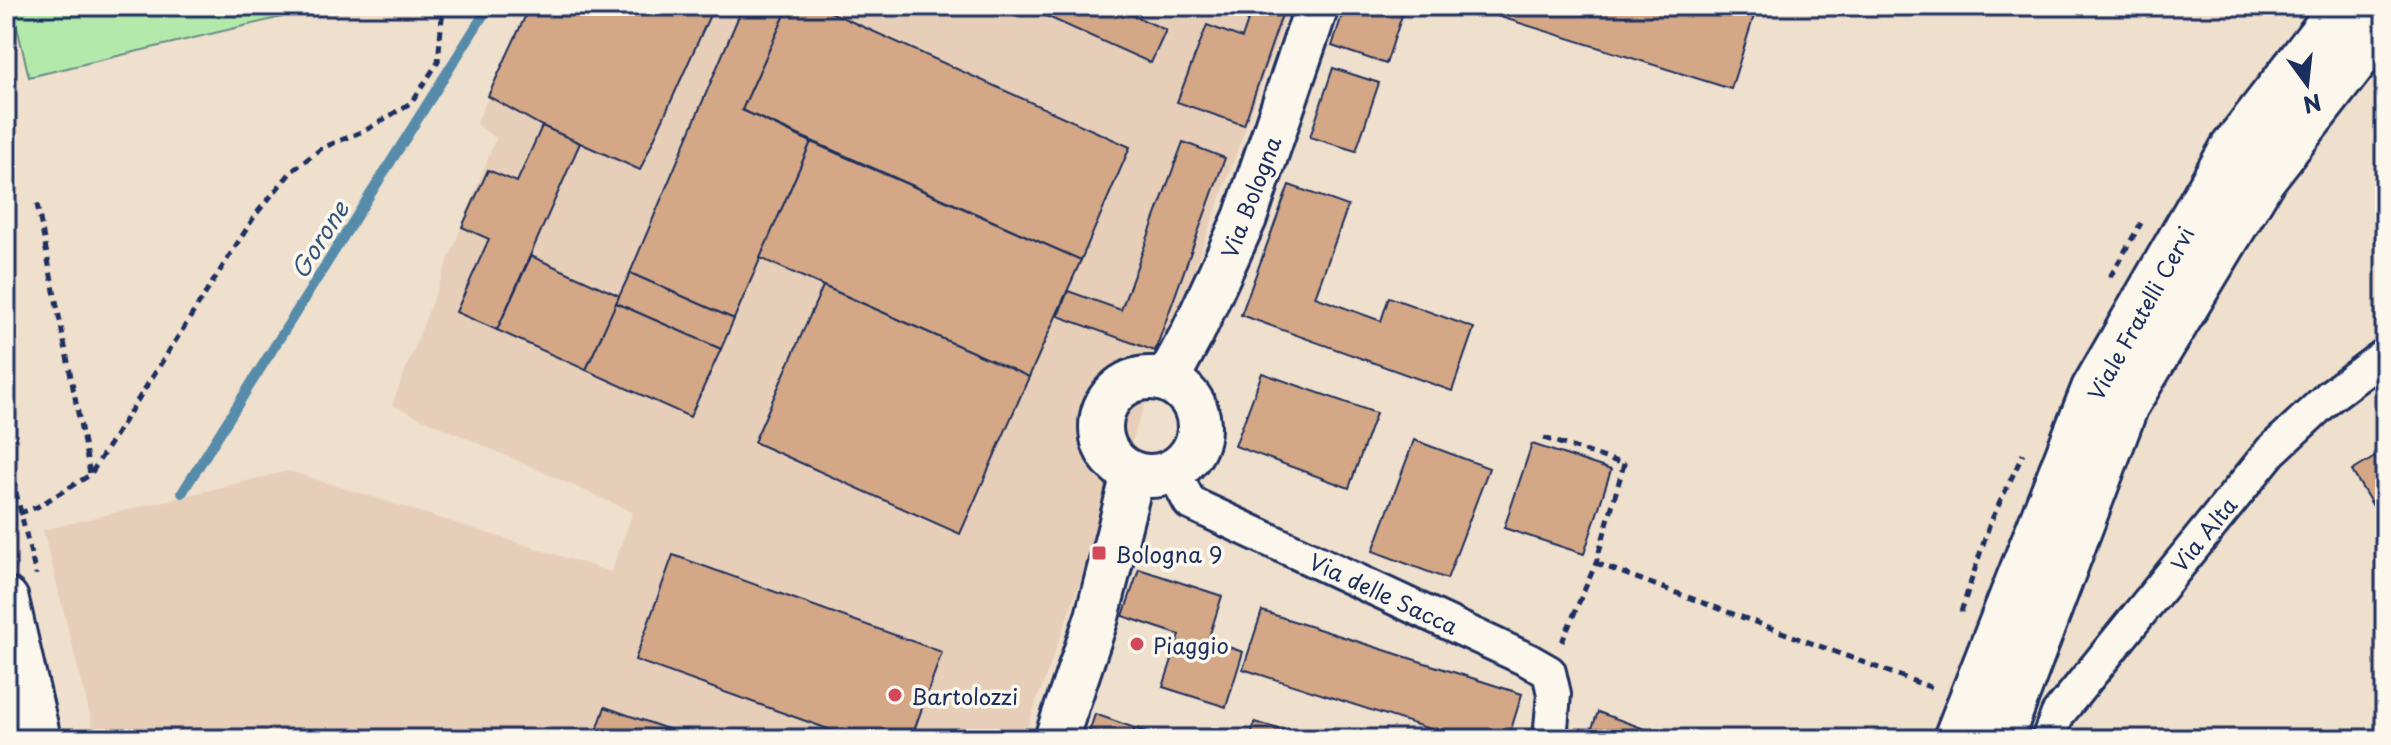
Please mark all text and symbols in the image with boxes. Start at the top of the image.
north arrow [2267,44,2347,124]
text: N [2300,87,2325,123]
street label: Via Bologna [1212,131,1288,263]
water label: Gorone [281,193,357,285]
street label: Viale Fratelli Cervi [2079,220,2201,406]
street label: Via Alta [2162,489,2244,579]
place label: Bologna 9 [1115,537,1222,570]
marker: Bologna 9 [1090,544,1108,562]
street label: Via delle Sacca [1304,544,1464,642]
place label: Piaggio [1153,628,1229,661]
marker: Piaggio [1128,635,1146,653]
place label: Bartolozzi [911,679,1018,712]
marker: Bartolozzi [886,686,904,704]

